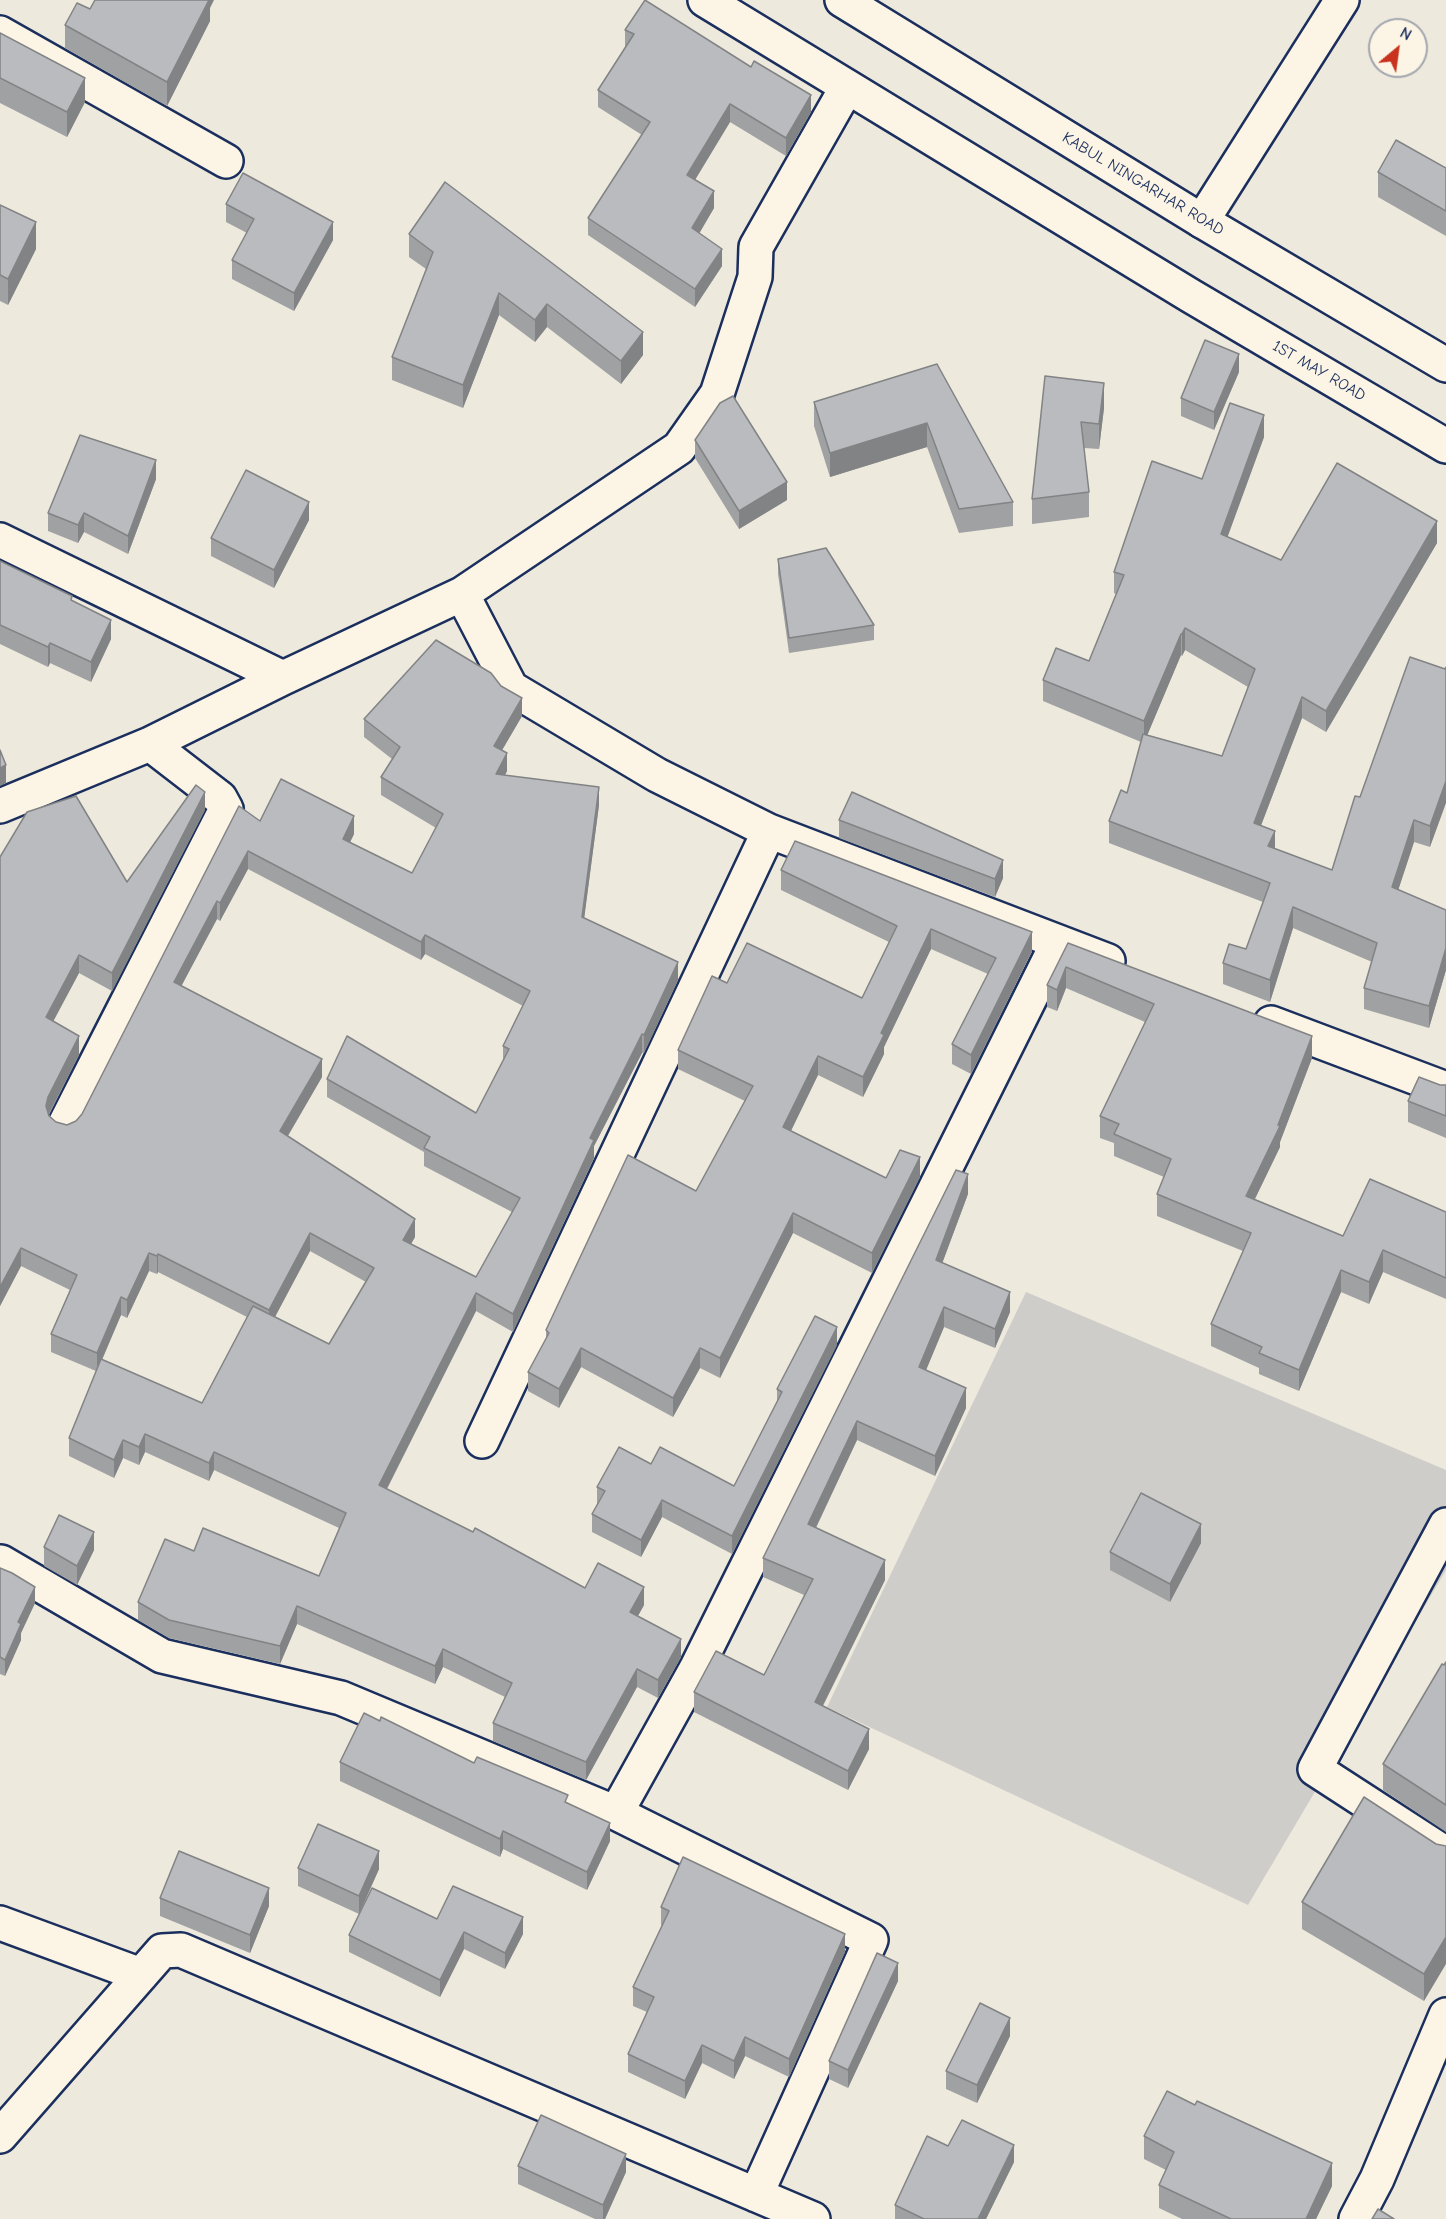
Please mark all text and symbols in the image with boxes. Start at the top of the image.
north arrow [1368,18,1428,78]
text: N [1397,24,1415,44]
street label: KABUL NINGARHAR ROAD [1059,128,1227,240]
street label: 1ST MAY ROAD [1269,337,1369,405]

